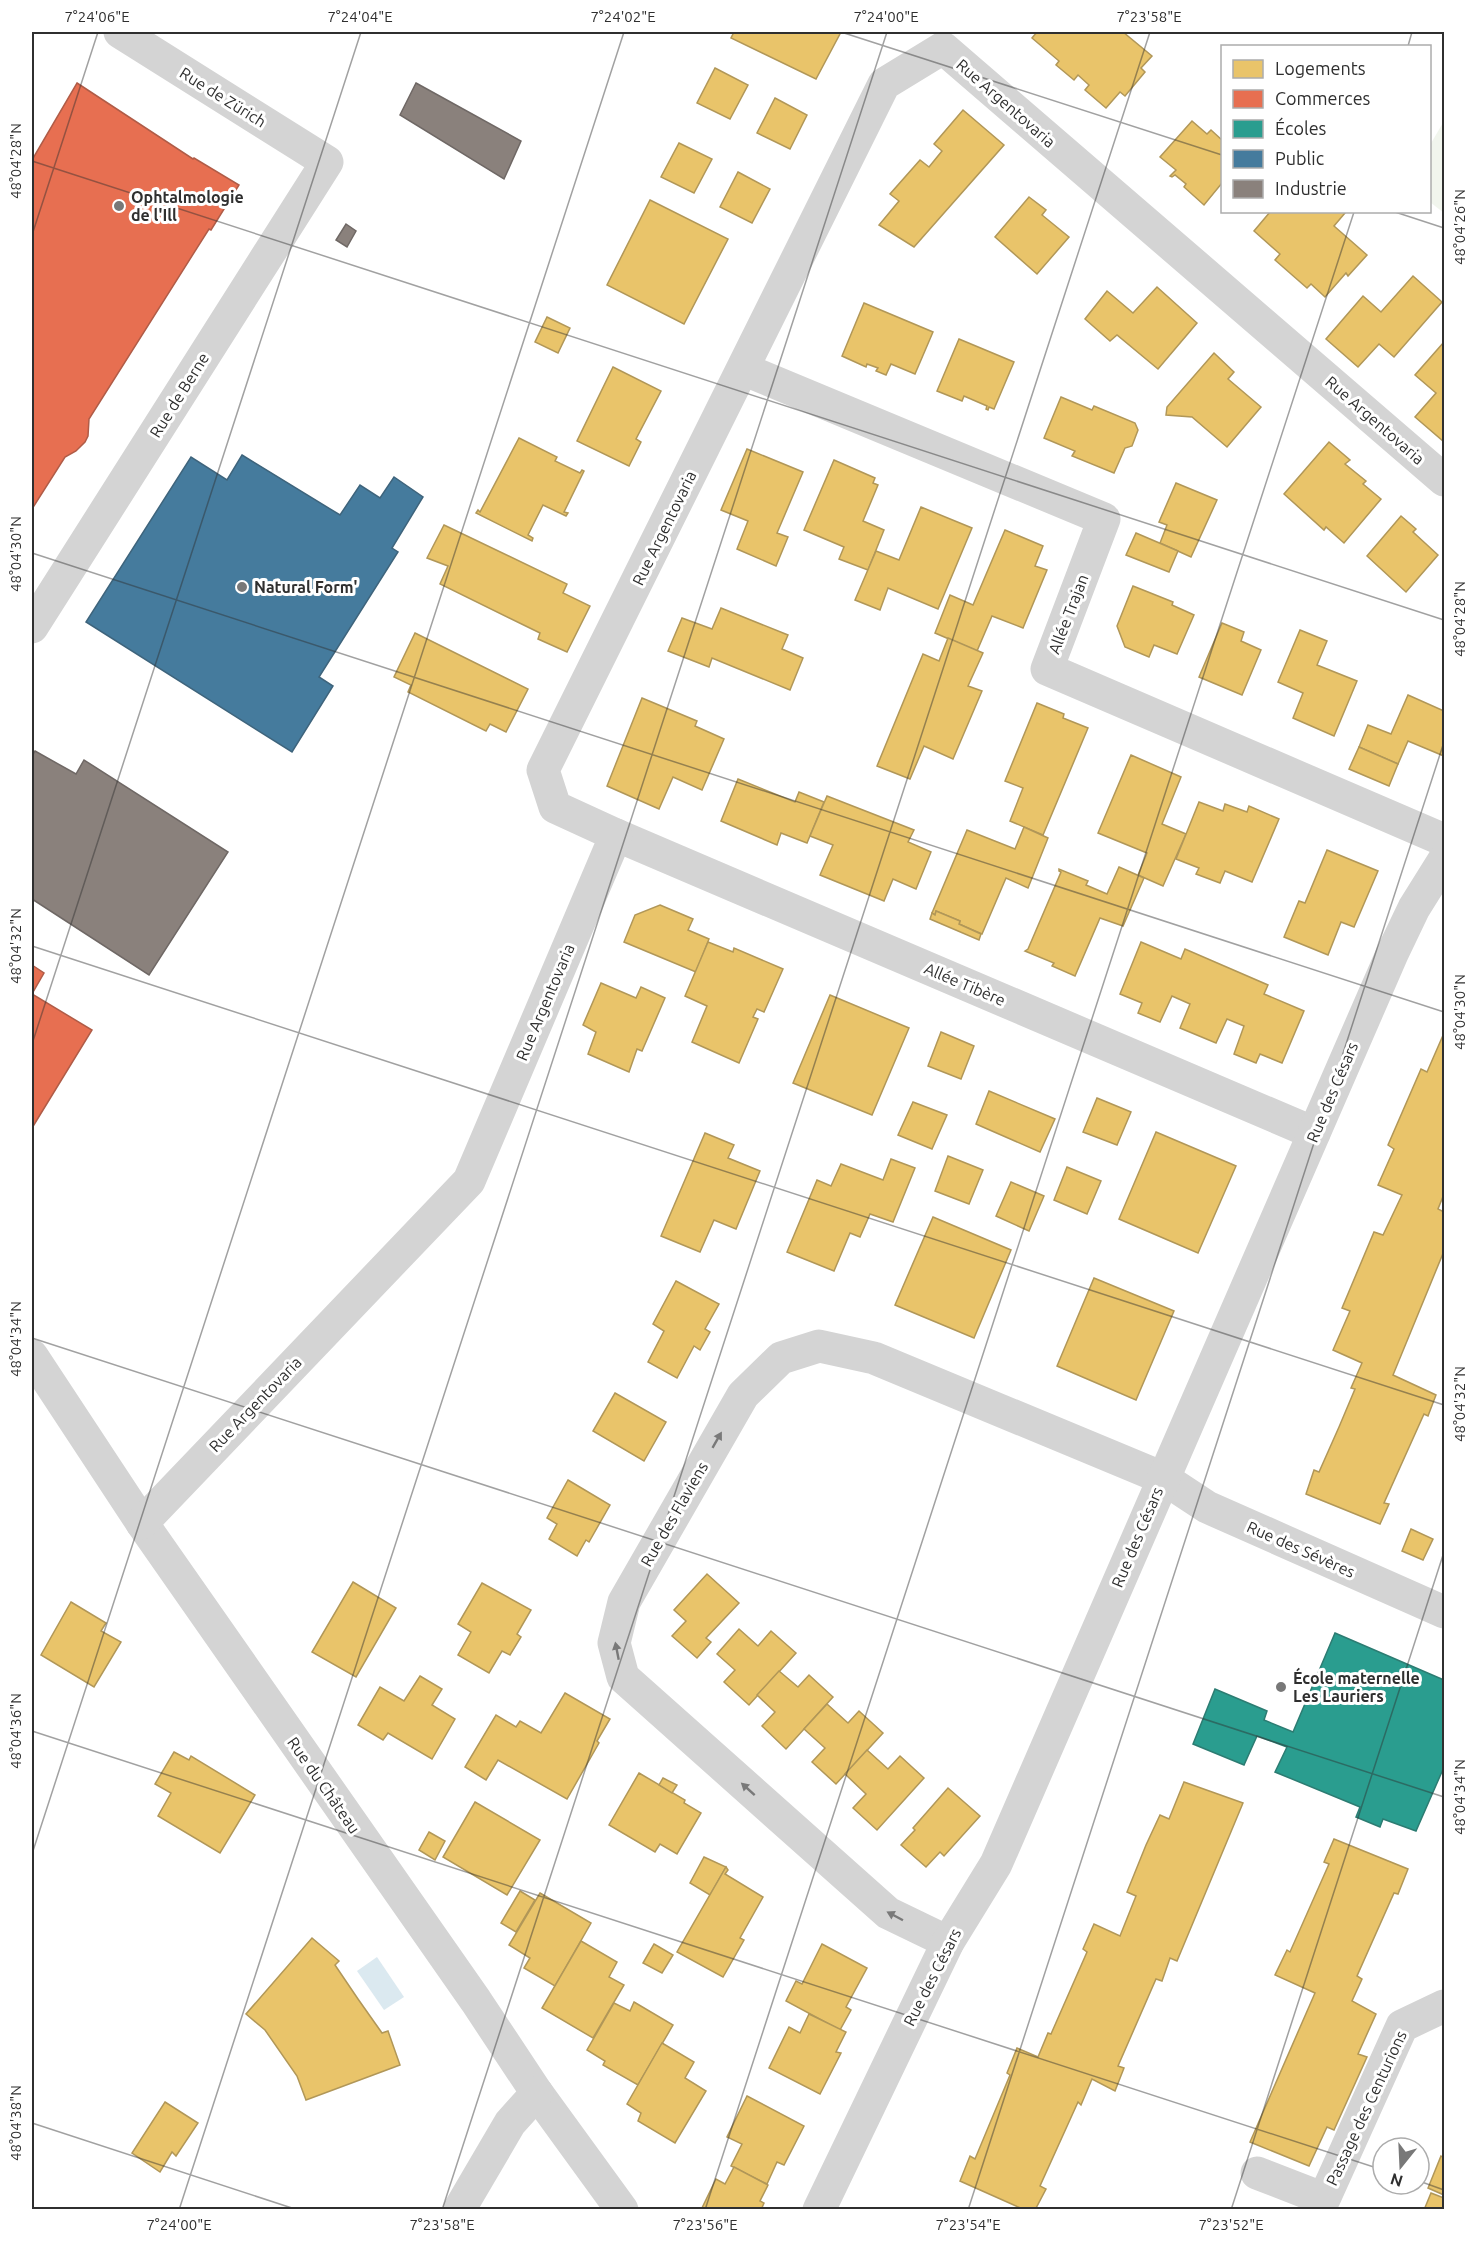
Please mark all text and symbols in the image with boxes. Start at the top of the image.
text: 7°24'06"E [64,8,130,25]
text: 7°24'04"E [327,8,393,25]
text: 7°24'02"E [590,8,656,25]
text: 7°24'00"E [853,8,919,25]
text: 7°23'58"E [1116,8,1182,25]
legend [1221,45,1431,213]
street label: Rue Argentovaria [953,55,1059,151]
text: Logements [1275,58,1366,78]
street label: Rue de Zürich [177,63,269,131]
text: Commerces [1275,88,1371,108]
text: Écoles [1275,117,1327,138]
text: 48°04'28"N [7,123,24,199]
text: Public [1275,148,1324,168]
text: Industrie [1275,178,1347,198]
place label: Ophtalmologie de l'Ill [131,188,244,224]
text: 48°04'26"N [1451,189,1468,265]
marker: Ophtalmologie de l'Ill [112,199,126,213]
street label: Rue de Berne [146,349,212,441]
street label: Rue Argentovaria [1322,372,1428,468]
street label: Rue Argentovaria [629,468,699,588]
text: 48°04'30"N [7,516,24,592]
street label: Allée Trajan [1045,572,1091,656]
place label: Natural Form' [254,578,357,596]
marker: Natural Form' [235,580,249,594]
text: 48°04'28"N [1451,581,1468,657]
text: 48°04'32"N [7,908,24,984]
street label: Rue Argentovaria [512,941,578,1063]
street label: Allée Tibère [922,959,1008,1009]
text: 48°04'30"N [1451,974,1468,1050]
street label: Rue des Césars [1303,1039,1361,1145]
text: 48°04'34"N [7,1301,24,1377]
street label: Rue Argentovaria [205,1353,305,1455]
text: 48°04'32"N [1451,1366,1468,1442]
one-way arrow [712,1431,722,1448]
street label: Rue des Flaviens [637,1458,711,1570]
street label: Rue des Césars [1108,1484,1166,1590]
street label: Rue des Sévères [1244,1517,1358,1581]
one-way arrow [612,1641,621,1660]
place label: École maternelle Les Lauriers [1293,1667,1420,1705]
marker: École maternelle Les Lauriers [1274,1680,1288,1694]
text: 48°04'36"N [7,1693,24,1769]
street label: Rue du Château [284,1733,364,1837]
text: 48°04'34"N [1451,1759,1468,1835]
one-way arrow [741,1783,756,1796]
one-way arrow [887,1911,904,1921]
street label: Rue des Césars [900,1925,964,2029]
street label: Passage des Centurions [1322,2028,1410,2188]
text: 48°04'38"N [7,2085,24,2161]
north arrow [1371,2136,1431,2196]
text: N [1388,2170,1405,2191]
text: 7°24'00"E [146,2216,212,2233]
text: 7°23'58"E [409,2216,475,2233]
text: 7°23'56"E [672,2216,738,2233]
text: 7°23'54"E [935,2216,1001,2233]
text: 7°23'52"E [1198,2216,1264,2233]

